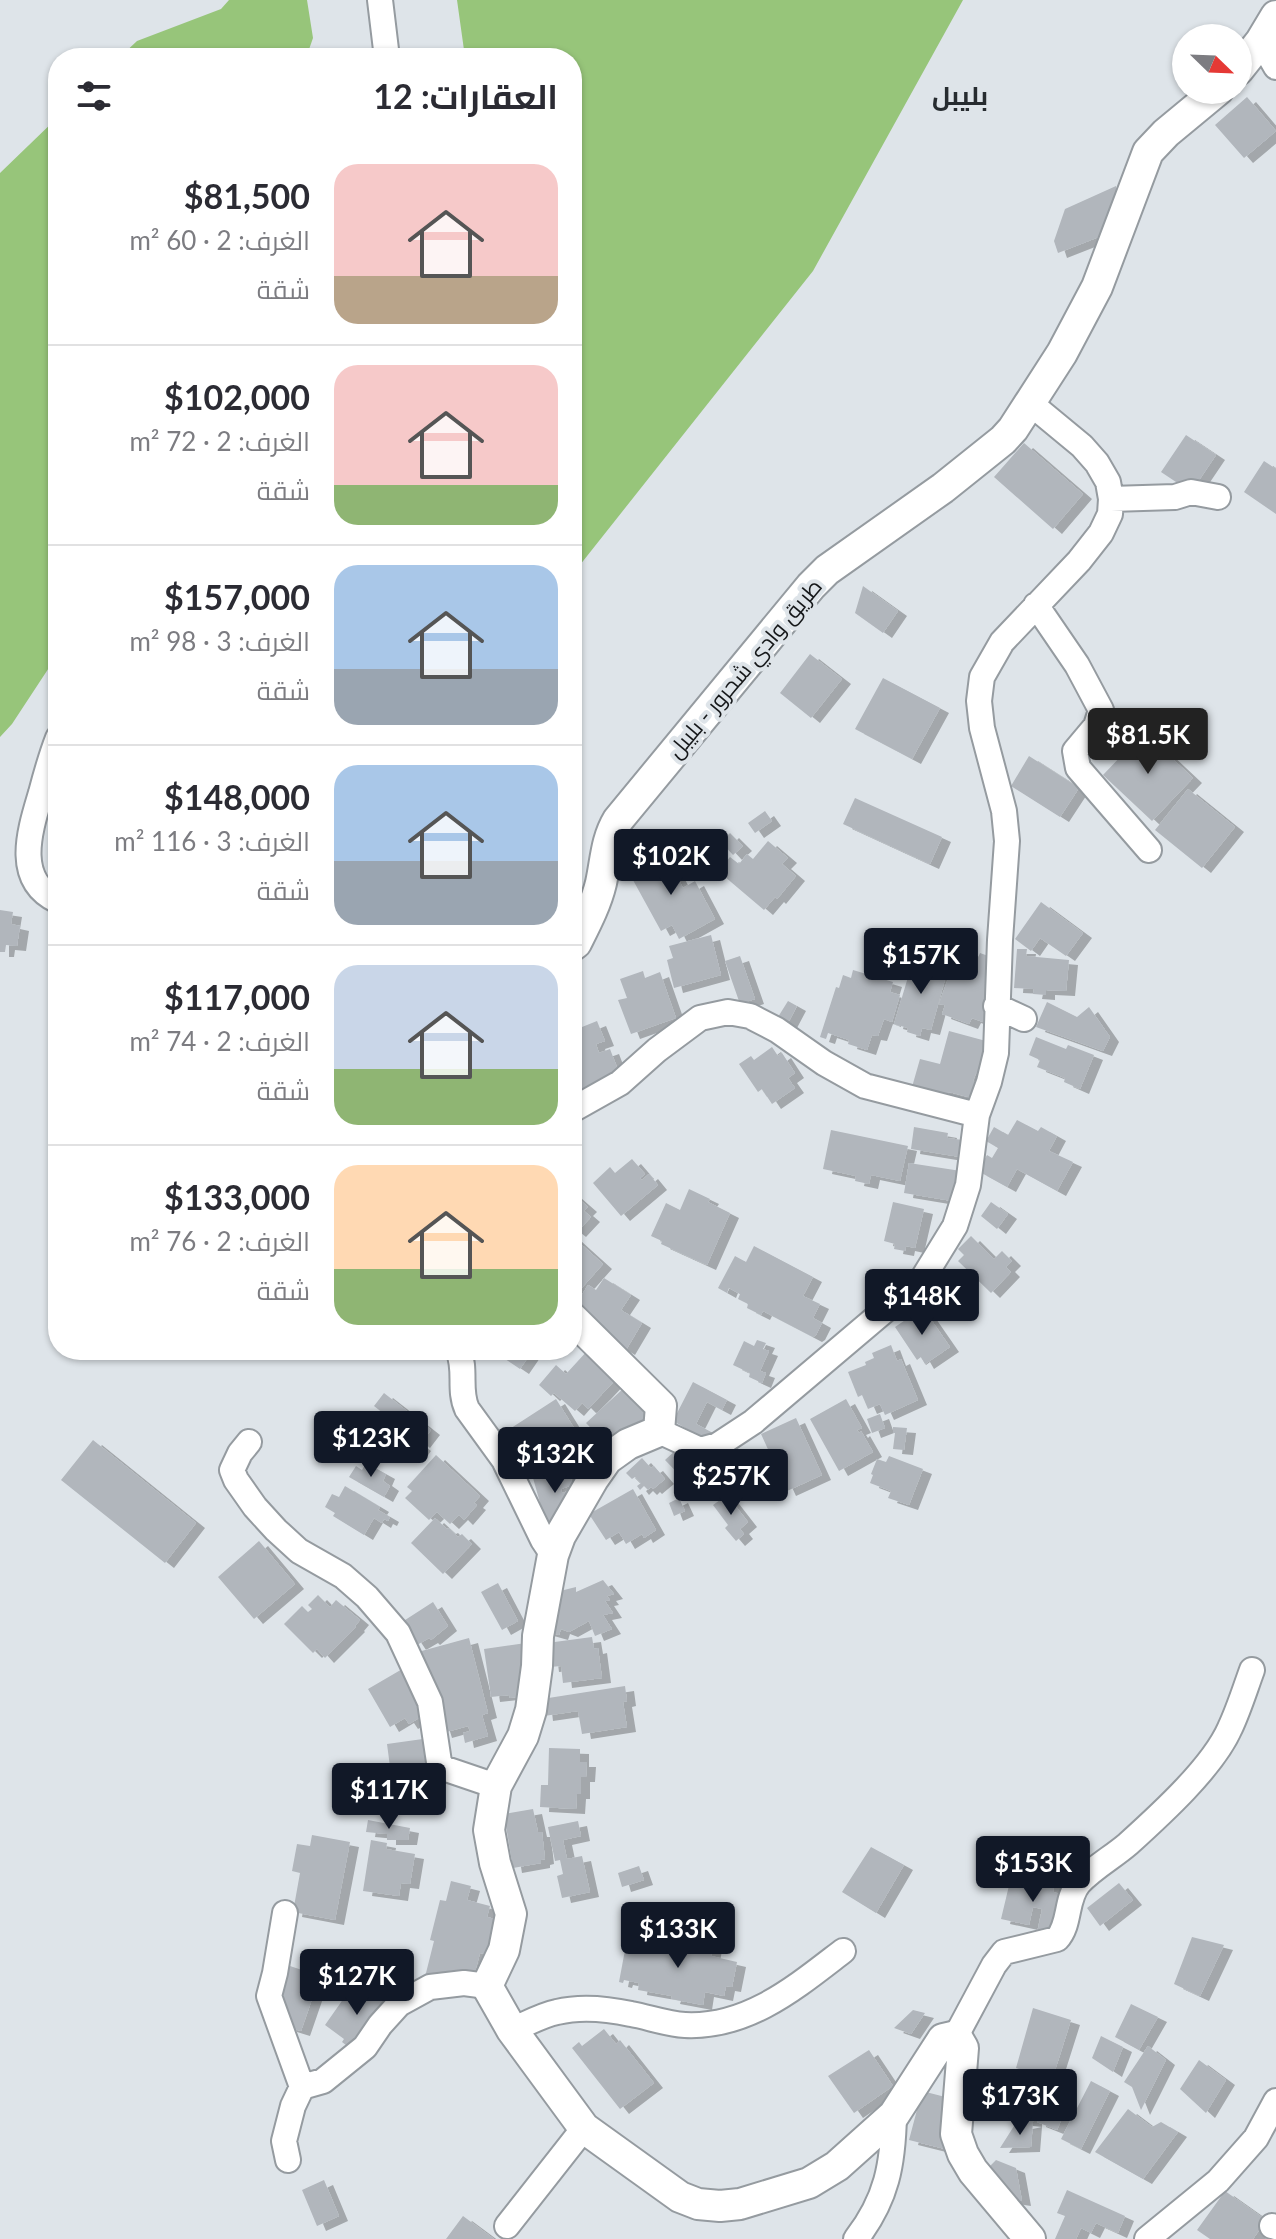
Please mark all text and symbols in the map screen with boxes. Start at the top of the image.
north arrow [1172,24,1252,104]
map controls [1172,24,1252,104]
icon: filters [72,74,116,118]
text: العقارات: 12 [373,75,558,116]
district label: بليبل [932,79,988,112]
text: $81,500 [184,175,310,216]
icon: home [398,196,494,292]
text: الغرف: 2 · 60 m² [129,224,310,256]
text: شقة [257,273,310,305]
text: $102,000 [164,376,310,417]
icon: home [398,397,494,493]
text: الغرف: 2 · 72 m² [129,425,310,457]
text: شقة [257,474,310,506]
street label: طريق وادي شحرور - بليبل [661,573,830,766]
text: $157,000 [164,576,310,617]
icon: home [398,597,494,693]
text: الغرف: 3 · 98 m² [129,625,310,657]
text: شقة [257,674,310,706]
pin: $81.5K [1083,708,1213,776]
text: $81.5K [1106,718,1190,750]
text: $148,000 [164,776,310,817]
icon: home [398,797,494,893]
text: الغرف: 3 · 116 m² [114,825,310,857]
pin: $102K [615,829,727,897]
text: $102K [632,839,710,871]
text: شقة [257,874,310,906]
pin: $157K [865,928,977,996]
text: $157K [882,938,960,970]
text: $117,000 [164,976,310,1017]
icon: home [398,997,494,1093]
text: الغرف: 2 · 74 m² [129,1025,310,1057]
text: شقة [257,1074,310,1106]
text: $133,000 [164,1176,310,1217]
icon: home [398,1197,494,1293]
text: الغرف: 2 · 76 m² [129,1225,310,1257]
pin: $148K [866,1269,978,1337]
text: شقة [257,1274,310,1306]
text: $148K [883,1279,961,1311]
pin: $123K [315,1411,427,1479]
text: $123K [332,1421,410,1453]
pin: $132K [499,1427,611,1495]
text: $132K [516,1437,594,1469]
pin: $257K [675,1449,787,1517]
text: $257K [692,1459,770,1491]
pin: $117K [333,1763,445,1831]
text: $117K [350,1773,428,1805]
pin: $153K [977,1836,1089,1904]
text: $153K [994,1846,1072,1878]
pin: $133K [622,1902,734,1970]
text: $133K [639,1912,717,1944]
pin: $127K [301,1949,413,2017]
text: $127K [318,1959,396,1991]
pin: $173K [964,2069,1076,2137]
text: $173K [981,2079,1059,2111]

